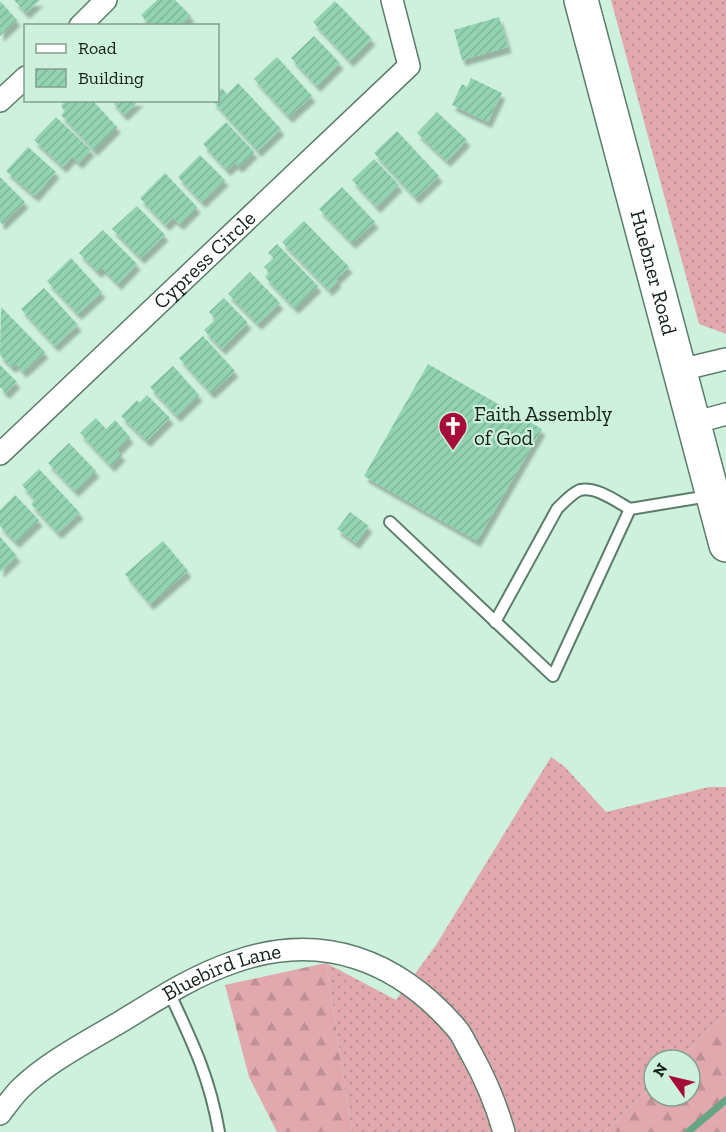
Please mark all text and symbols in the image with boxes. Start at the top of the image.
legend [24,24,219,102]
text: Road [78,37,117,59]
text: Building [78,67,144,89]
street label: Cypress Circle [148,205,261,314]
street label: Huebner Road [625,207,683,338]
place label: Faith Assembly of God [474,401,612,450]
church icon: Faith Assembly of God [437,410,469,452]
street label: Bluebird Lane [158,938,283,1006]
north arrow [642,1048,702,1108]
text: N [649,1060,671,1080]

